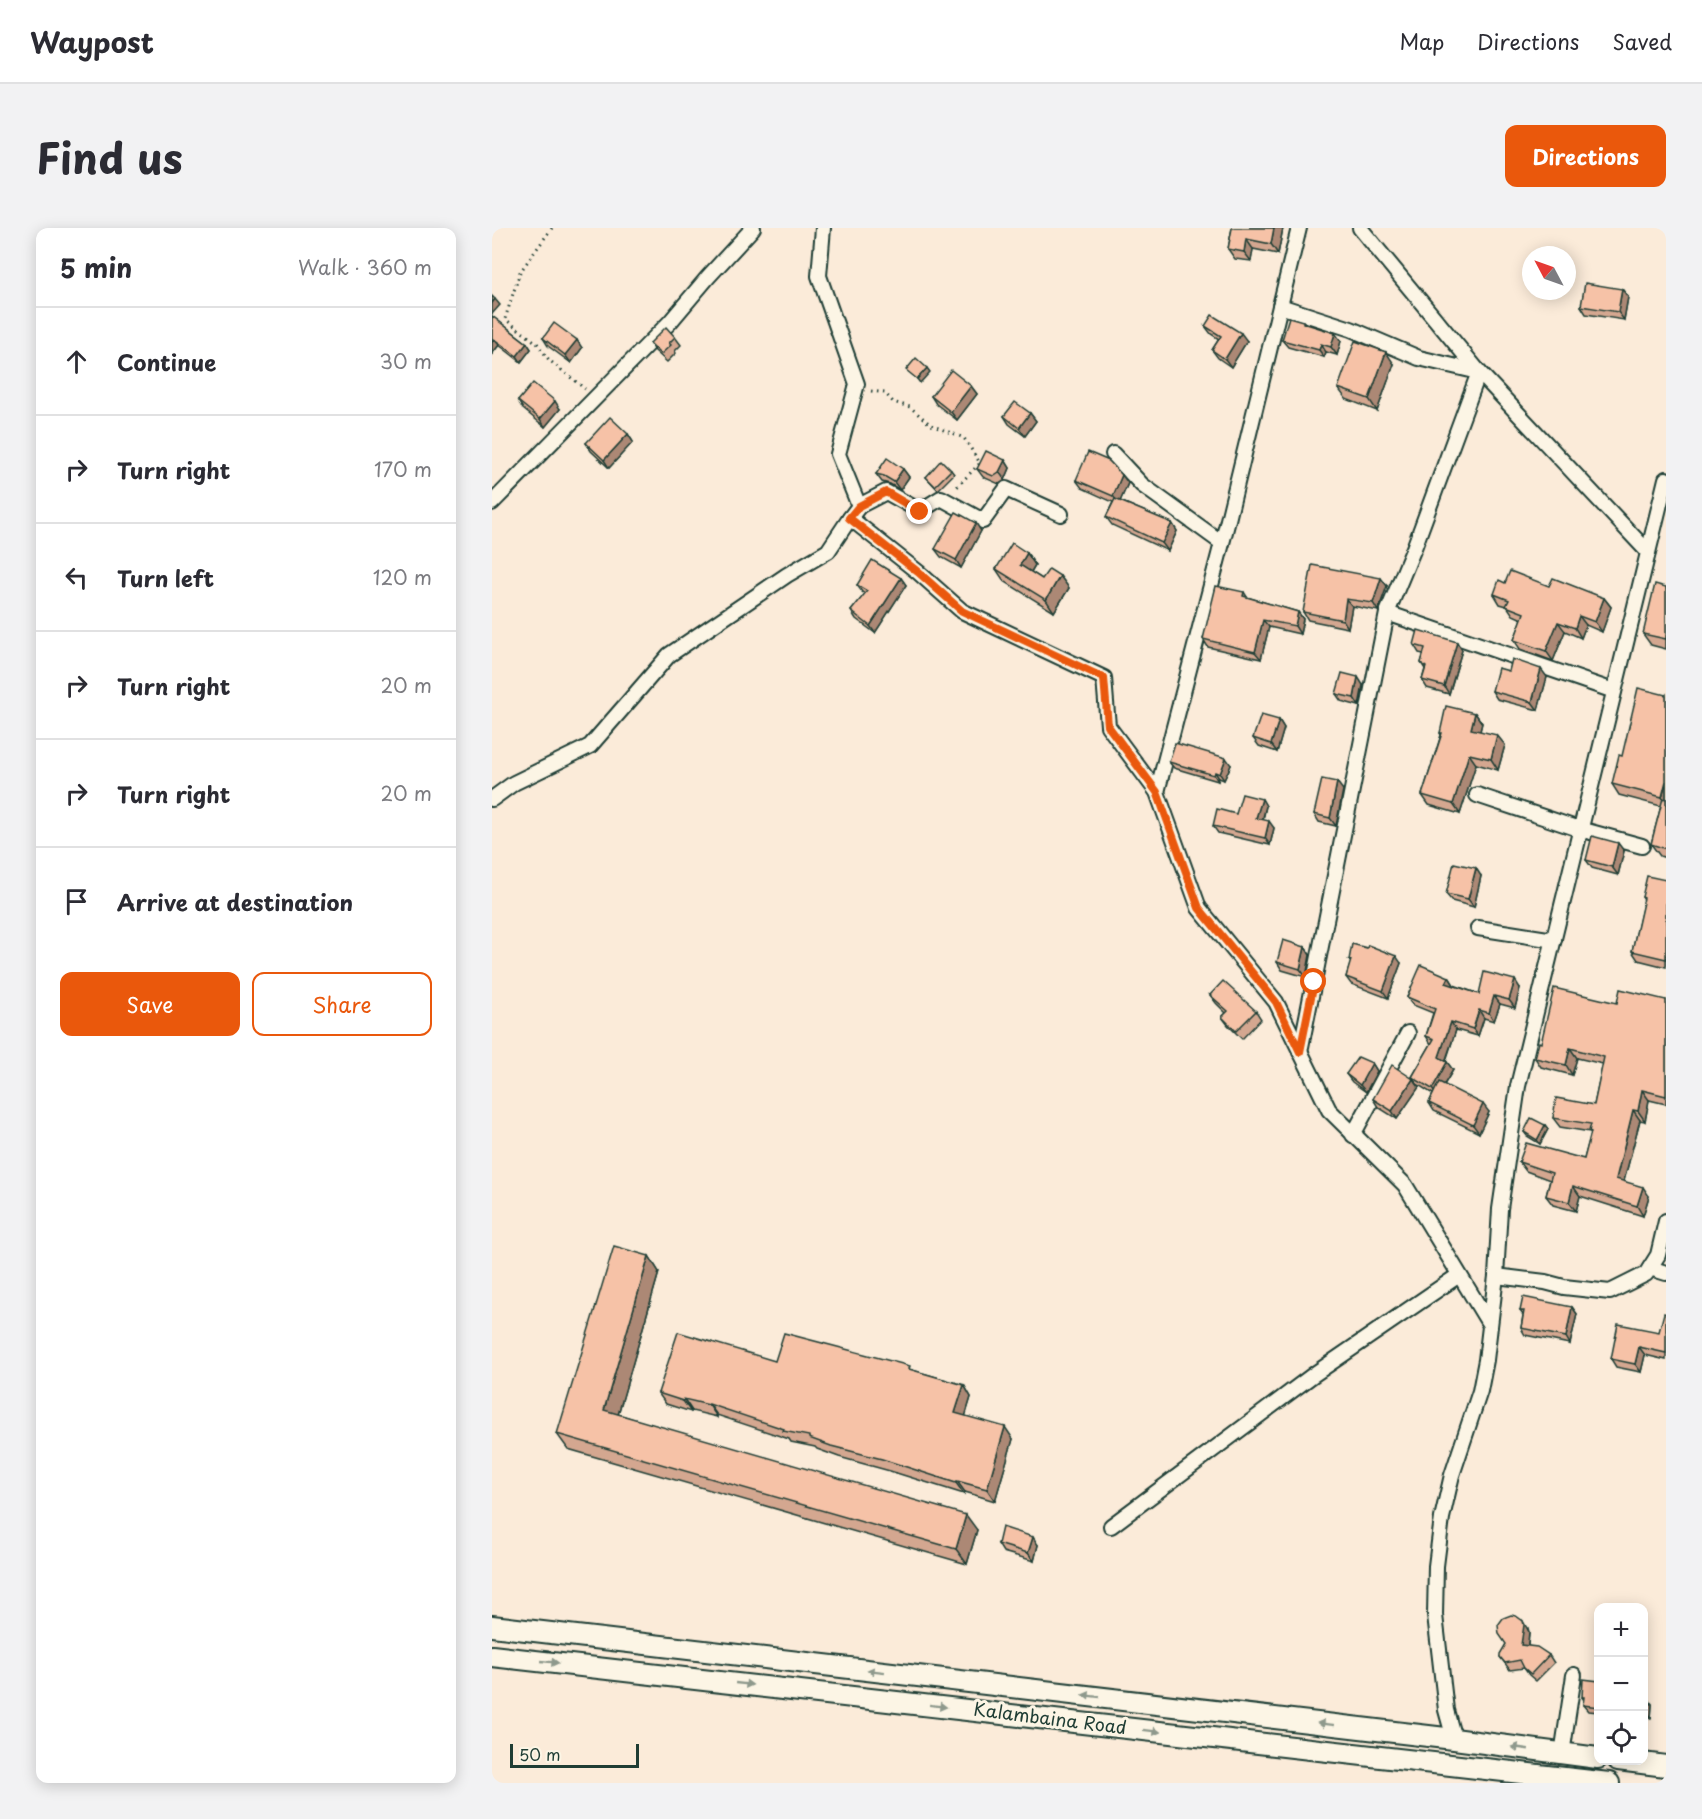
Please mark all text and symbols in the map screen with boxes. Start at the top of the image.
text: Waypost [30,20,154,63]
text: Map [1399,25,1444,57]
text: Directions [1477,25,1579,57]
text: Saved [1612,25,1672,57]
text: Find us [36,125,183,188]
button: Directions [1505,125,1666,187]
north arrow [1522,246,1576,300]
text: 5 min [60,248,132,287]
text: Walk · 360 m [298,252,432,282]
icon: ahead [60,345,93,378]
text: Continue [117,345,216,378]
text: 30 m [379,346,432,376]
icon: right [60,453,93,486]
text: Turn right [117,453,230,486]
text: 170 m [374,454,432,484]
route end [906,498,932,524]
icon: left [60,561,93,594]
text: Turn left [117,561,214,594]
text: 120 m [373,562,432,592]
icon: right [60,669,93,702]
text: Turn right [117,669,230,702]
text: 20 m [380,670,432,700]
icon: right [60,777,93,810]
text: Turn right [117,777,230,810]
text: 20 m [380,778,432,808]
icon: arrive [60,885,93,918]
text: Arrive at destination [117,885,353,918]
route start [1300,968,1326,994]
button: Save [60,972,240,1036]
button: Share [252,972,432,1036]
map controls [1594,1603,1648,1765]
button: + [1594,1603,1648,1657]
one-way arrow [541,1657,560,1667]
button: − [1594,1657,1648,1711]
one-way arrow [867,1667,886,1676]
one-way arrow [734,1679,753,1689]
one-way arrow [1081,1692,1100,1701]
street label: Kalambaina Road [972,1695,1128,1740]
one-way arrow [928,1701,947,1711]
button: locate [1594,1711,1648,1765]
one-way arrow [1317,1719,1336,1729]
one-way arrow [1143,1726,1162,1736]
scale bar [510,1741,639,1768]
text: 50 m [519,1742,560,1766]
one-way arrow [1510,1744,1529,1753]

